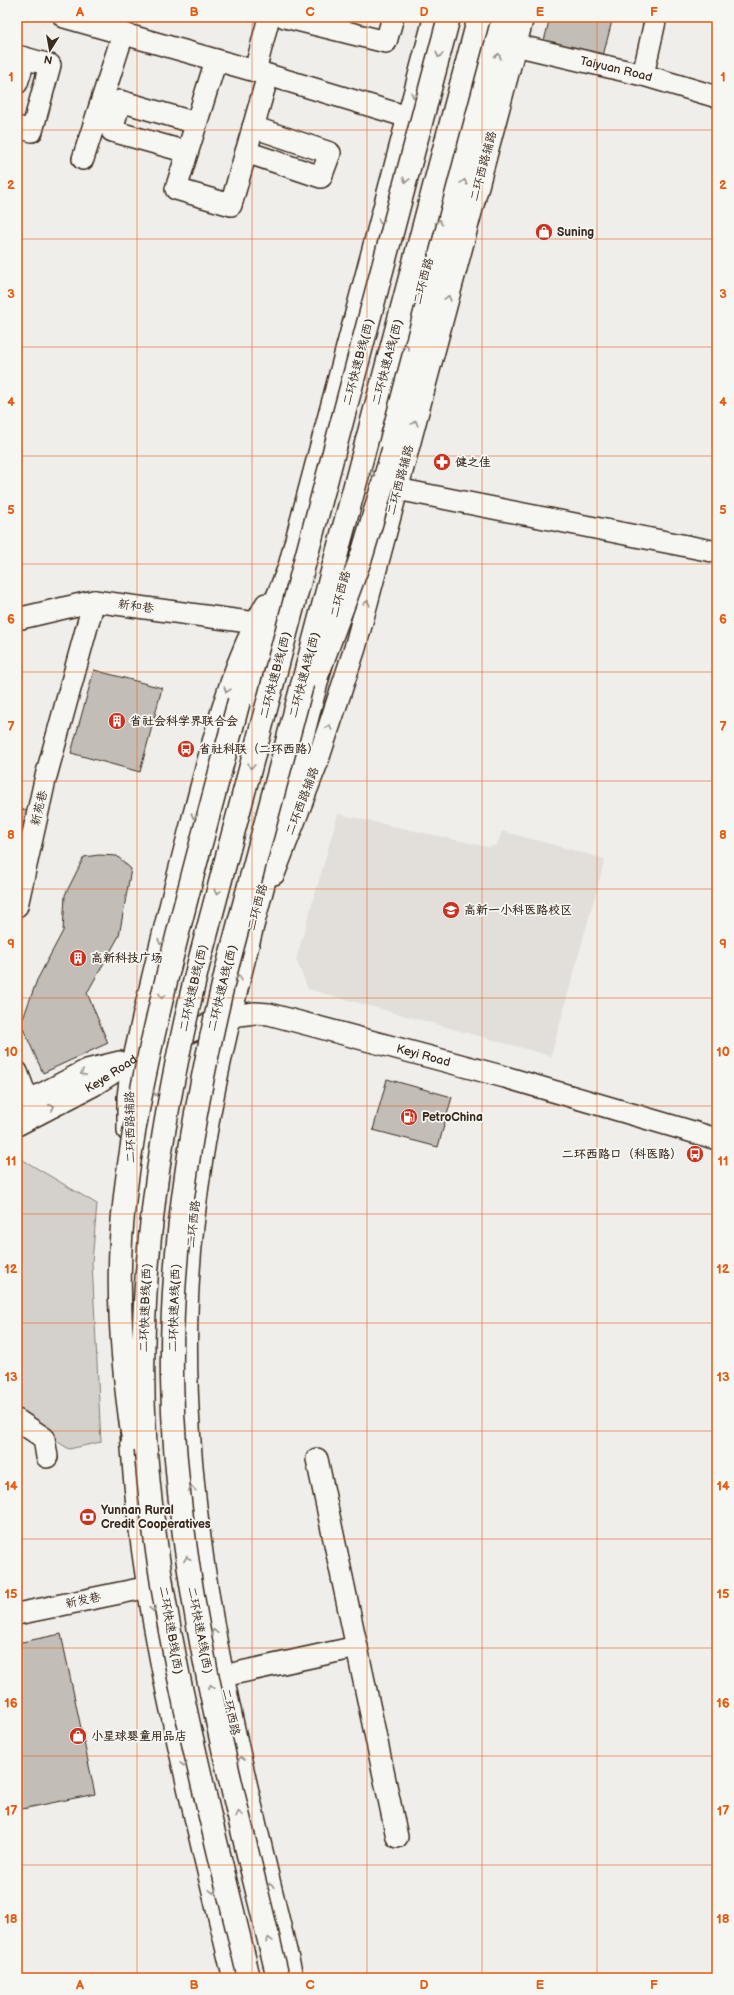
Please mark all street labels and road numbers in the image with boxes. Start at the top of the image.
street label: Taiyuan Road [579,54,654,85]
street label: 二环西路辅路 [467,129,500,203]
street label: 二环西路 [410,256,437,306]
street label: 二环快速B线(西) [340,317,377,407]
street label: 二环快速A线(西) [369,318,406,407]
street label: 二环西路辅路 [384,443,417,517]
street label: 二环西路 [327,569,354,619]
street label: 新和巷 [117,597,155,616]
street label: 二环快速B线(西) [257,630,294,720]
street label: 二环快速A线(西) [286,631,323,720]
street label: 二环西路辅路 [283,765,322,837]
street label: 新苑巷 [28,789,51,827]
street label: 二环西路 [244,882,271,932]
street label: 二环快速B线(西) [176,943,211,1033]
street label: 二环快速A线(西) [205,944,240,1033]
street label: Keyi Road [395,1041,452,1070]
street label: Keye Road [83,1052,140,1096]
street label: 二环西路辅路 [122,1091,139,1163]
street label: 二环西路 [184,1199,203,1249]
street label: 二环快速B线(西) [136,1263,155,1353]
street label: 二环快速A线(西) [165,1264,184,1352]
street label: 二环快速B线(西) [155,1585,186,1675]
street label: 二环快速A线(西) [184,1585,215,1675]
street label: 新发巷 [64,1589,102,1612]
street label: 二环西路 [218,1687,243,1737]

